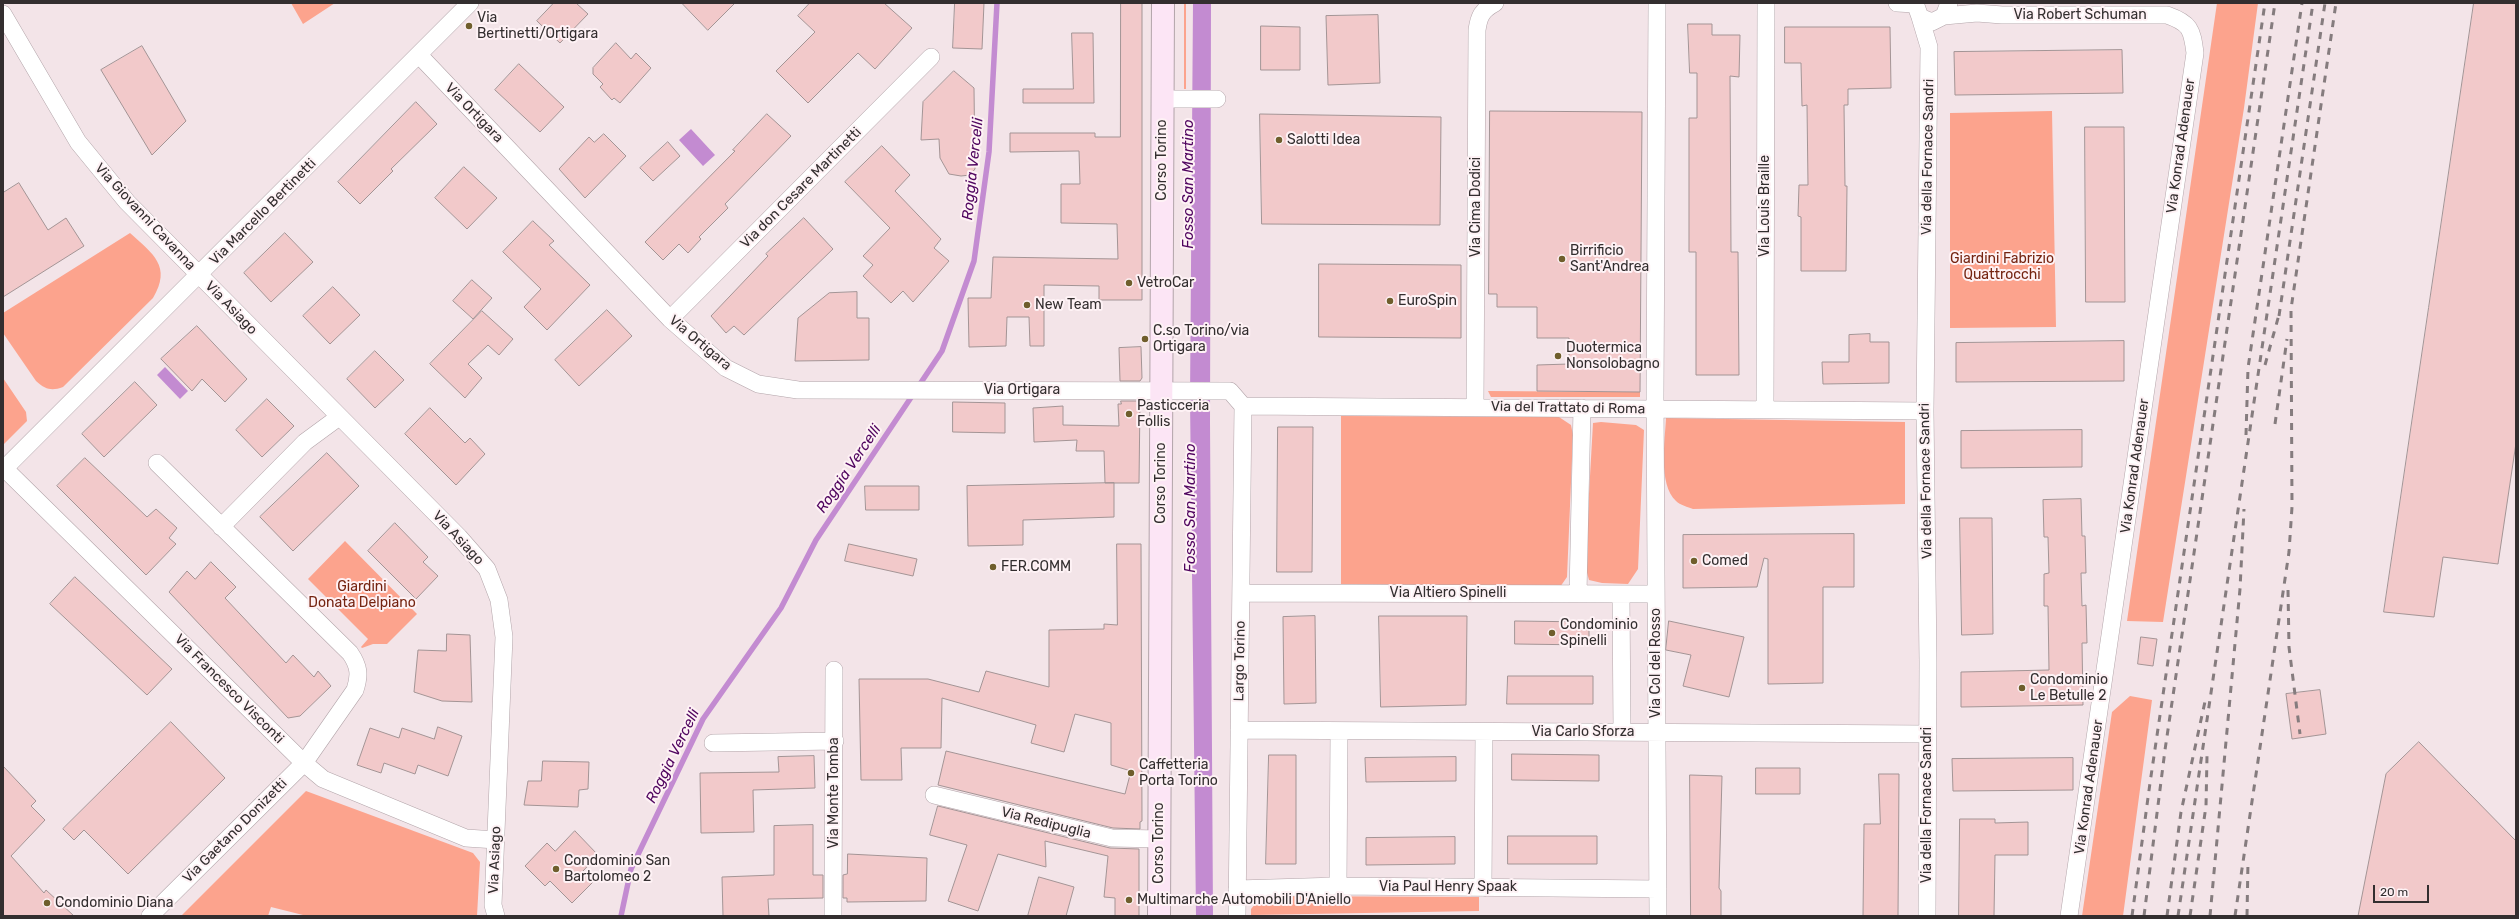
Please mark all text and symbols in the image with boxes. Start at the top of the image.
street label: Via Robert Schuman [2013,7,2147,23]
place label: Via Bertinetti/Ortigara [477,10,598,42]
marker: Via Bertinetti/Ortigara [464,21,474,31]
street label: Via Konrad Adenauer [2163,77,2199,215]
street label: Via della Fornace Sandri [1918,79,1938,235]
street label: Via Ortigara [441,80,507,146]
water label: Roggia Vercelli [959,117,987,221]
street label: Corso Torino [1154,119,1170,201]
water label: Fosso San Martino [1180,119,1198,249]
street label: Via don Cesare Martinetti [737,124,865,252]
place label: Salotti Idea [1287,132,1360,148]
marker: Salotti Idea [1274,135,1284,145]
street label: Via Marcello Bertinetti [206,155,320,269]
street label: Via Louis Braille [1757,155,1773,257]
street label: Via Cima Dodici [1468,157,1484,257]
street label: Via Giovanni Cavanna [91,160,199,274]
place label: Birrificio Sant'Andrea [1570,243,1649,276]
park label: Giardini Fabrizio Quattrocchi [1950,251,2054,284]
marker: Birrificio Sant'Andrea [1557,254,1567,264]
place label: VetroCar [1137,275,1194,291]
street label: Via Asiago [201,278,261,338]
marker: VetroCar [1124,278,1134,288]
place label: EuroSpin [1398,293,1457,309]
marker: EuroSpin [1385,296,1395,306]
place label: New Team [1035,297,1102,313]
marker: New Team [1022,300,1032,310]
street label: Via Ortigara [665,312,735,374]
place label: C.so Torino/via Ortigara [1153,323,1249,356]
marker: C.so Torino/via Ortigara [1140,334,1150,344]
place label: Duotermica Nonsolobagno [1566,340,1660,372]
marker: Duotermica Nonsolobagno [1553,351,1563,361]
street label: Via Ortigara [984,382,1060,398]
street label: Via Konrad Adenauer [2117,397,2153,535]
place label: Pasticceria Follis [1137,398,1209,430]
street label: Via del Trattato di Roma [1491,398,1645,418]
street label: Via della Fornace Sandri [1916,403,1936,559]
marker: Pasticceria Follis [1124,409,1134,419]
water label: Roggia Vercelli [813,421,885,517]
street label: Corso Torino [1153,442,1169,524]
water label: Fosso San Martino [1182,443,1200,573]
street label: Via Asiago [429,508,487,568]
place label: Comed [1702,553,1748,569]
marker: Comed [1689,556,1699,566]
place label: FER.COMM [1001,559,1071,575]
marker: FER.COMM [988,562,998,572]
park label: Giardini Donata Delpiano [308,579,416,612]
street label: Via Altiero Spinelli [1390,585,1506,601]
street label: Via Col del Rosso [1648,608,1664,718]
place label: Condominio Spinelli [1560,617,1638,650]
street label: Largo Torino [1231,621,1249,701]
marker: Condominio Spinelli [1547,628,1557,638]
street label: Via Francesco Visconti [171,631,287,747]
place label: Condominio Le Betulle 2 [2030,672,2108,704]
marker: Condominio Le Betulle 2 [2017,683,2027,693]
water label: Roggia Vercelli [642,706,704,806]
street label: Via Konrad Adenauer [2071,718,2107,856]
street label: Via Carlo Sforza [1531,724,1635,740]
street label: Via della Fornace Sandri [1919,727,1935,883]
street label: Via Monte Tomba [826,737,842,849]
place label: Caffetteria Porta Torino [1139,757,1218,790]
marker: Caffetteria Porta Torino [1126,768,1136,778]
street label: Via Gaetano Donizetti [179,775,291,887]
street label: Corso Torino [1151,802,1167,884]
street label: Via Redipuglia [999,804,1093,842]
street label: Via Asiago [485,826,505,894]
place label: Condominio San Bartolomeo 2 [564,853,670,886]
marker: Condominio San Bartolomeo 2 [551,864,561,874]
scale bar [2375,877,2431,903]
street label: Via Paul Henry Spaak [1379,879,1517,895]
text: 20 m [2380,885,2408,899]
place label: Multimarche Automobili D'Aniello [1137,892,1351,908]
place label: Condominio Diana [55,895,173,911]
marker: Multimarche Automobili D'Aniello [1124,895,1134,905]
marker: Condominio Diana [42,898,52,908]

